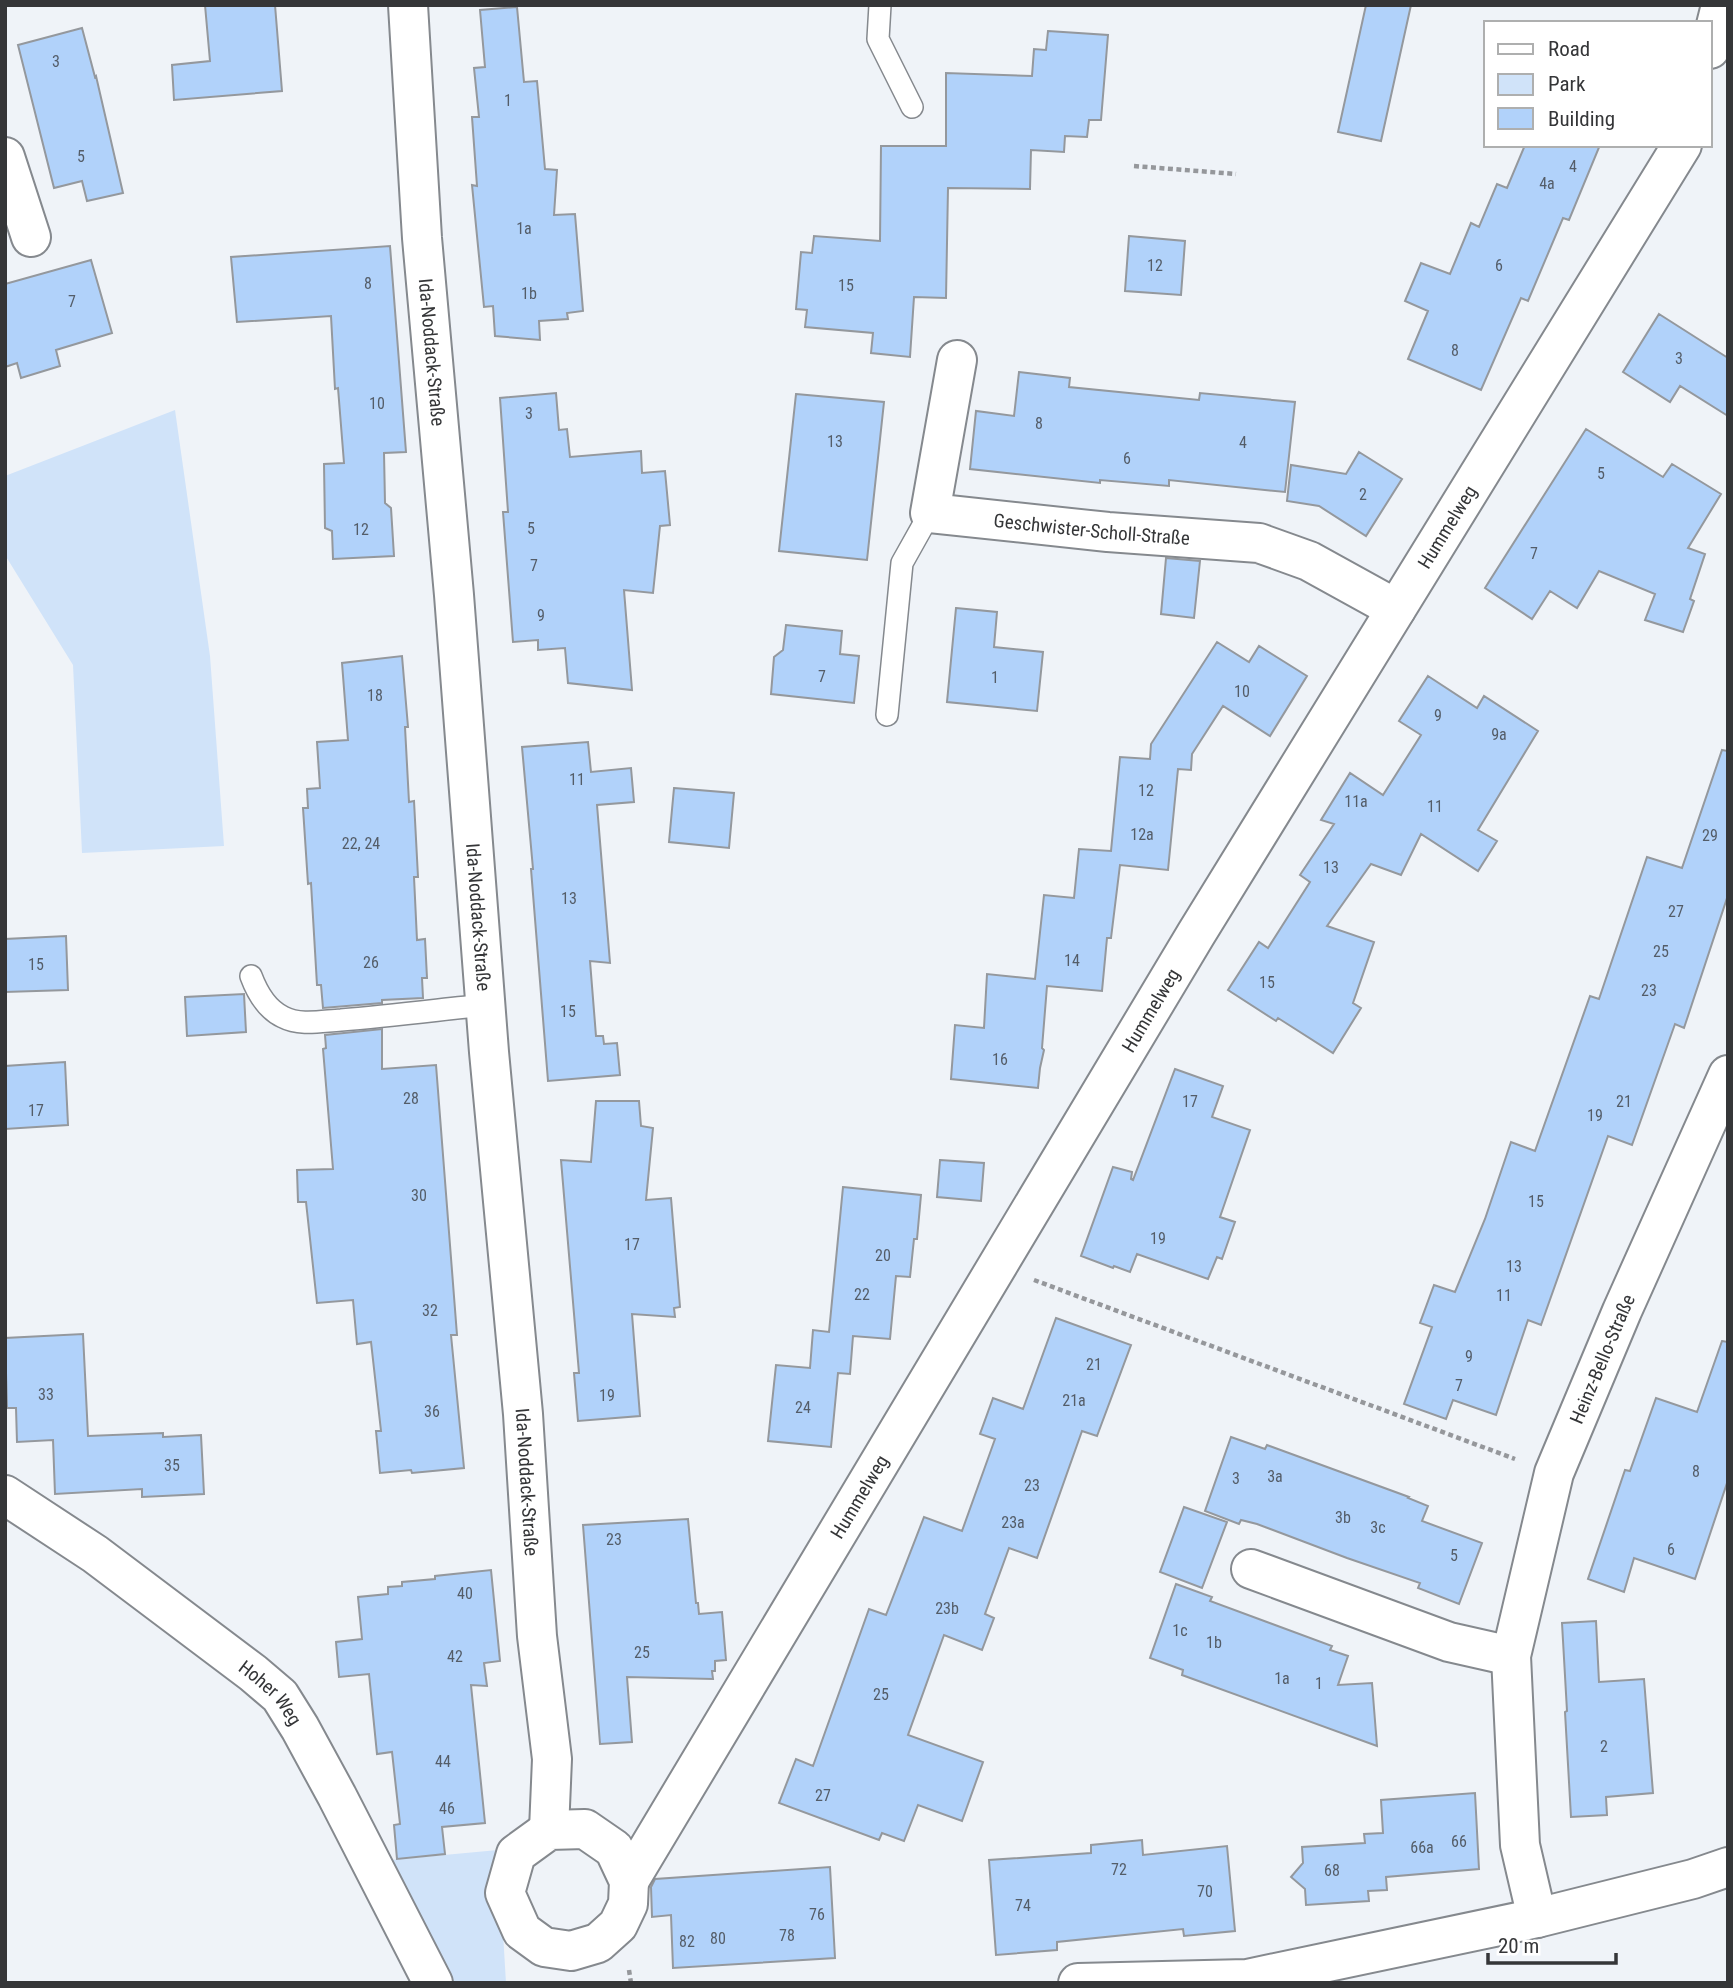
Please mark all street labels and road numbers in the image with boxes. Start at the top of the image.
street label: Ida-Noddack-Straße [414,277,450,427]
street label: Hummelweg [1412,481,1481,573]
street label: Geschwister-Scholl-Straße [993,508,1191,549]
street label: Ida-Noddack-Straße [462,842,496,992]
street label: Hummelweg [1117,964,1184,1056]
street label: Heinz-Bello-Straße [1565,1290,1640,1427]
street label: Ida-Noddack-Straße [511,1407,543,1557]
street label: Hummelweg [825,1451,893,1543]
street label: Hoher Weg [235,1655,307,1729]

